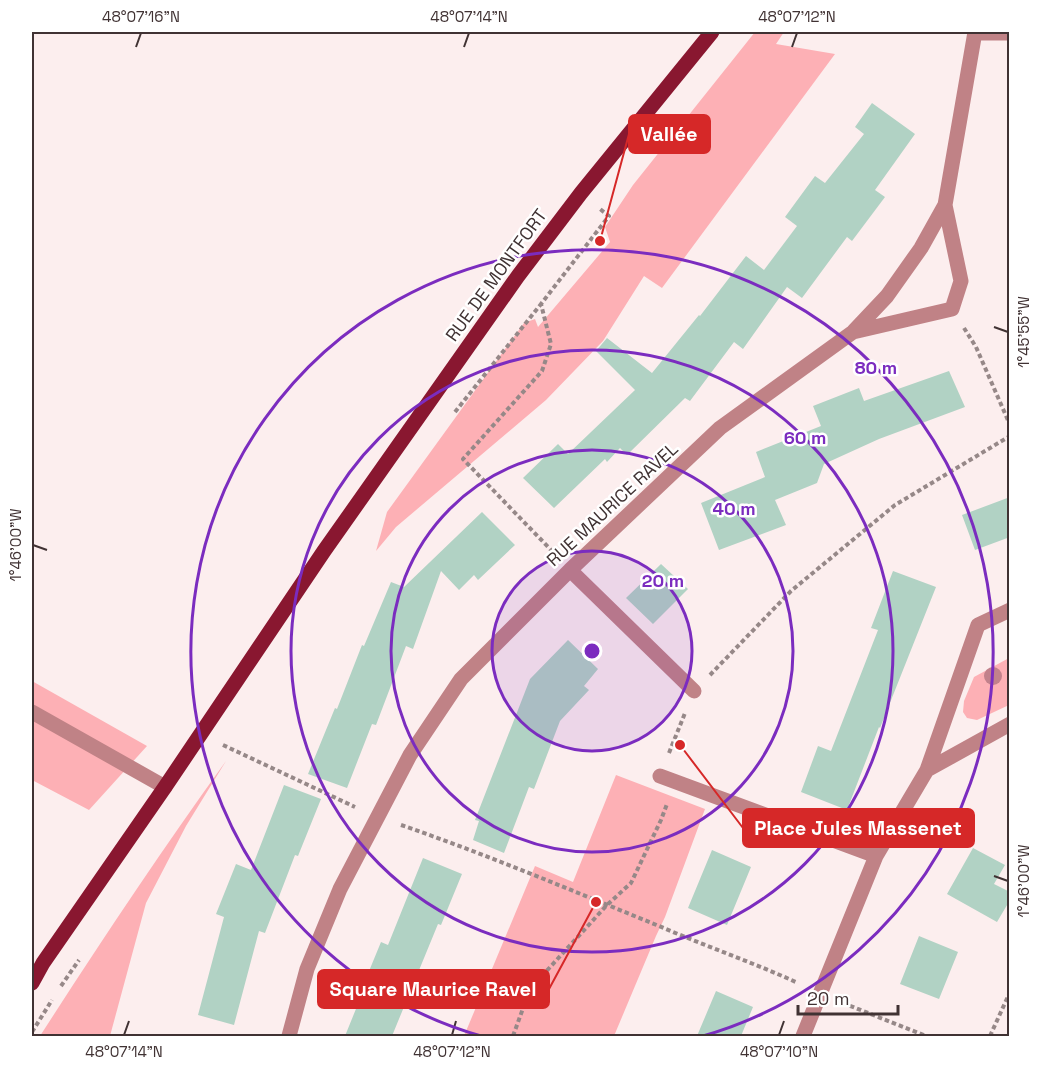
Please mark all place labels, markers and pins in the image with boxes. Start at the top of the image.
callout: Vallée [629,115,710,153]
centre of rings [582,641,602,661]
callout: Place Jules Massenet [743,809,974,847]
callout: Square Maurice Ravel [318,970,549,1008]

